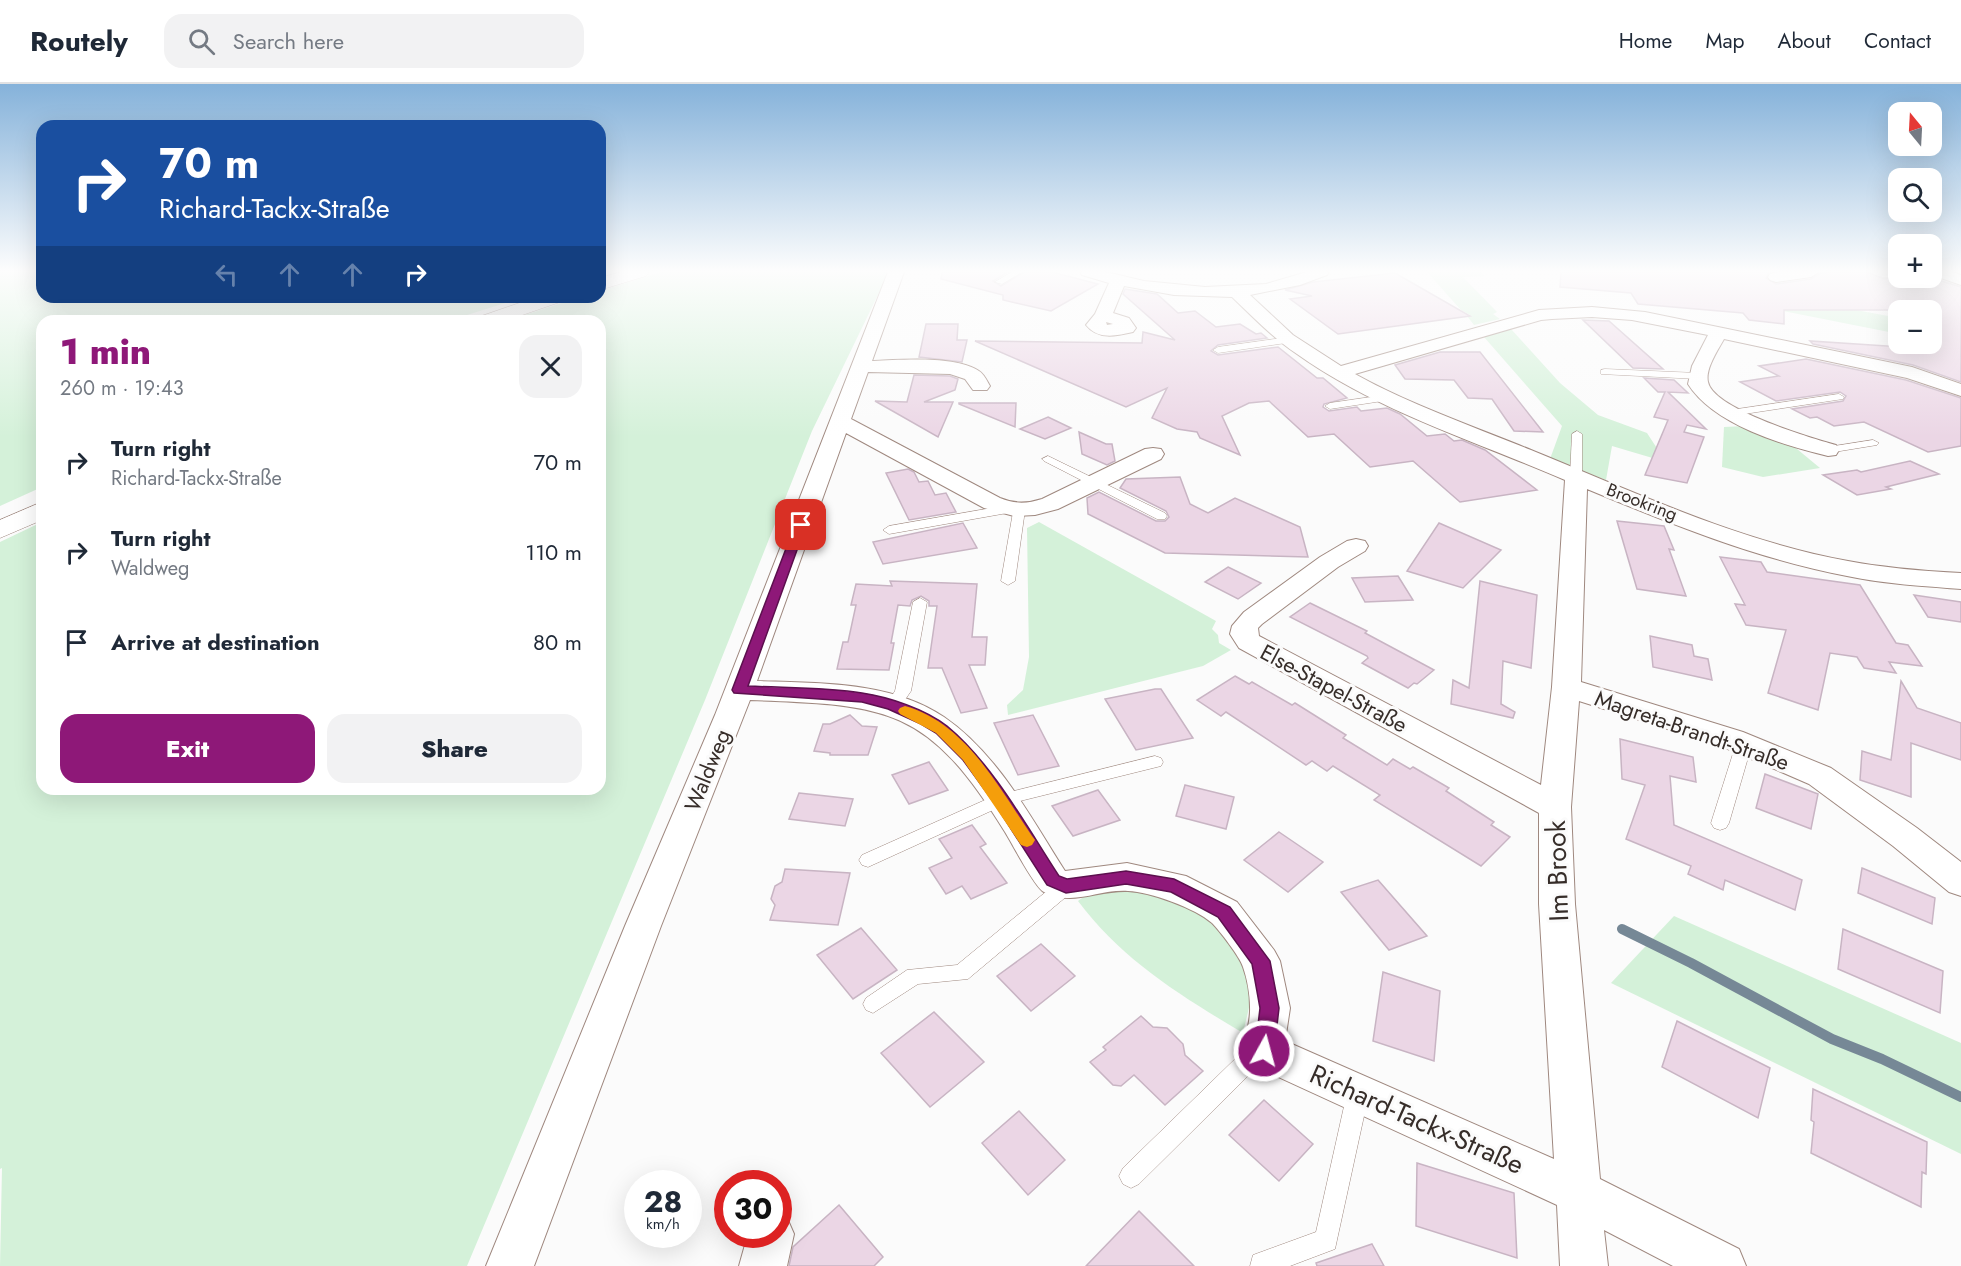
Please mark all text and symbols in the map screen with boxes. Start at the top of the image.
search box [164,14,584,68]
text: Routely [30,21,128,62]
icon: search [185,25,218,58]
text: Search here [233,25,344,57]
text: Home [1619,26,1672,56]
text: Map [1705,26,1745,56]
text: About [1778,26,1831,56]
text: Contact [1864,26,1931,56]
north arrow [1888,102,1942,156]
map controls [1888,102,1942,354]
text: 70 m [159,133,259,194]
icon: right [60,144,138,222]
button: search [1888,168,1942,222]
text: Richard-Tackx-Straße [159,189,390,228]
button: + [1888,234,1942,288]
icon: left [210,258,243,291]
icon: ahead [273,258,306,291]
icon: ahead [336,258,369,291]
icon: right [399,258,432,291]
button: − [1888,300,1942,354]
text: 1 min [60,325,151,377]
button: close [519,335,582,398]
text: 260 m · 19:43 [60,374,184,403]
text: Turn right [111,432,211,464]
icon: right [60,446,93,479]
text: 70 m [533,446,582,478]
text: Richard-Tackx-Straße [111,464,282,493]
street label: Brookring [1603,477,1681,527]
pin [775,499,826,550]
icon: arrive [784,508,817,541]
text: Turn right [111,522,211,554]
icon: right [60,536,93,569]
text: 110 m [525,536,582,568]
text: Waldweg [111,554,189,583]
icon: arrive [60,626,93,659]
text: Arrive at destination [111,626,320,658]
text: 80 m [533,626,582,658]
street label: Else-Stapel-Straße [1255,636,1413,740]
street label: Magreta-Brandt-Straße [1591,682,1793,778]
button: Exit [60,714,315,783]
button: Share [327,714,582,783]
street label: Waldweg [676,724,738,816]
street label: Im Brook [1536,820,1578,922]
position arrow [1232,1019,1296,1083]
street label: Richard-Tackx-Straße [1304,1054,1530,1184]
speed limit sign: 30 [714,1170,792,1248]
text: 28 [644,1180,682,1223]
text: km/h [646,1213,680,1235]

